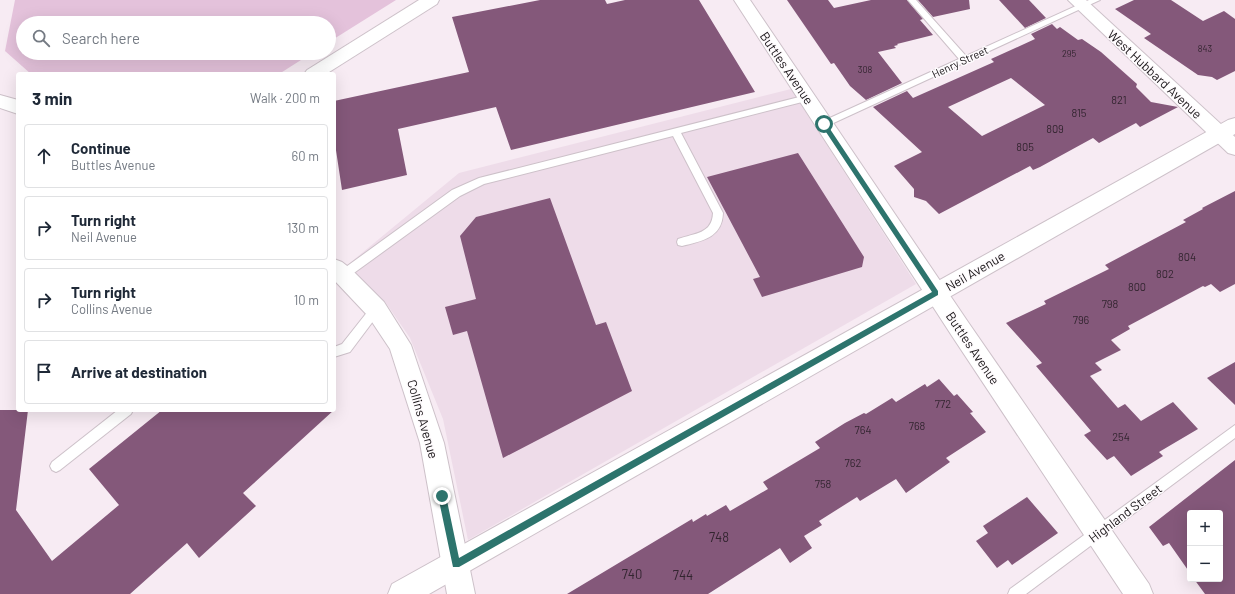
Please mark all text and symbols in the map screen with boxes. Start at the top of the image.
search box [16,16,336,60]
street label: West Hubbard Avenue [1105,26,1206,122]
icon: search [30,27,52,49]
text: Search here [62,29,140,47]
street label: Buttles Avenue [757,29,817,108]
street label: Henry Street [930,43,990,80]
house number: 843 [1198,43,1212,54]
house number: 295 [1062,48,1076,59]
house number: 308 [858,64,873,75]
text: 3 min [32,88,72,108]
text: Walk · 200 m [250,90,320,106]
house number: 821 [1111,93,1127,106]
house number: 815 [1072,106,1087,119]
route start [815,115,833,133]
house number: 809 [1046,122,1064,135]
text: Continue [71,139,131,157]
house number: 805 [1016,140,1034,153]
icon: ahead [33,145,55,167]
text: 60 m [292,148,319,164]
text: Buttles Avenue [71,157,155,173]
text: Turn right [71,211,136,229]
icon: right [33,217,55,239]
text: 130 m [287,220,319,236]
text: Neil Avenue [71,229,137,245]
street label: Neil Avenue [942,248,1008,294]
house number: 804 [1178,250,1196,263]
house number: 802 [1156,267,1174,280]
house number: 800 [1128,280,1146,293]
text: Turn right [71,283,136,301]
icon: right [33,289,55,311]
text: 10 m [294,292,319,308]
house number: 798 [1102,297,1119,310]
text: Collins Avenue [71,301,152,317]
street label: Buttles Avenue [943,309,1003,388]
house number: 796 [1073,313,1090,326]
icon: arrive [33,361,55,383]
text: Arrive at destination [71,363,207,381]
street label: Collins Avenue [404,378,442,460]
house number: 772 [935,397,951,410]
house number: 768 [909,419,926,432]
house number: 764 [855,423,871,436]
house number: 254 [1112,430,1130,443]
house number: 762 [845,456,861,469]
house number: 758 [815,477,832,490]
street label: Highland Street [1085,480,1165,546]
route end [433,487,451,505]
map controls [1187,510,1223,582]
button: + [1187,510,1223,546]
house number: 748 [709,529,729,545]
button: − [1187,546,1223,582]
house number: 740 [622,566,642,582]
house number: 744 [673,567,693,583]

